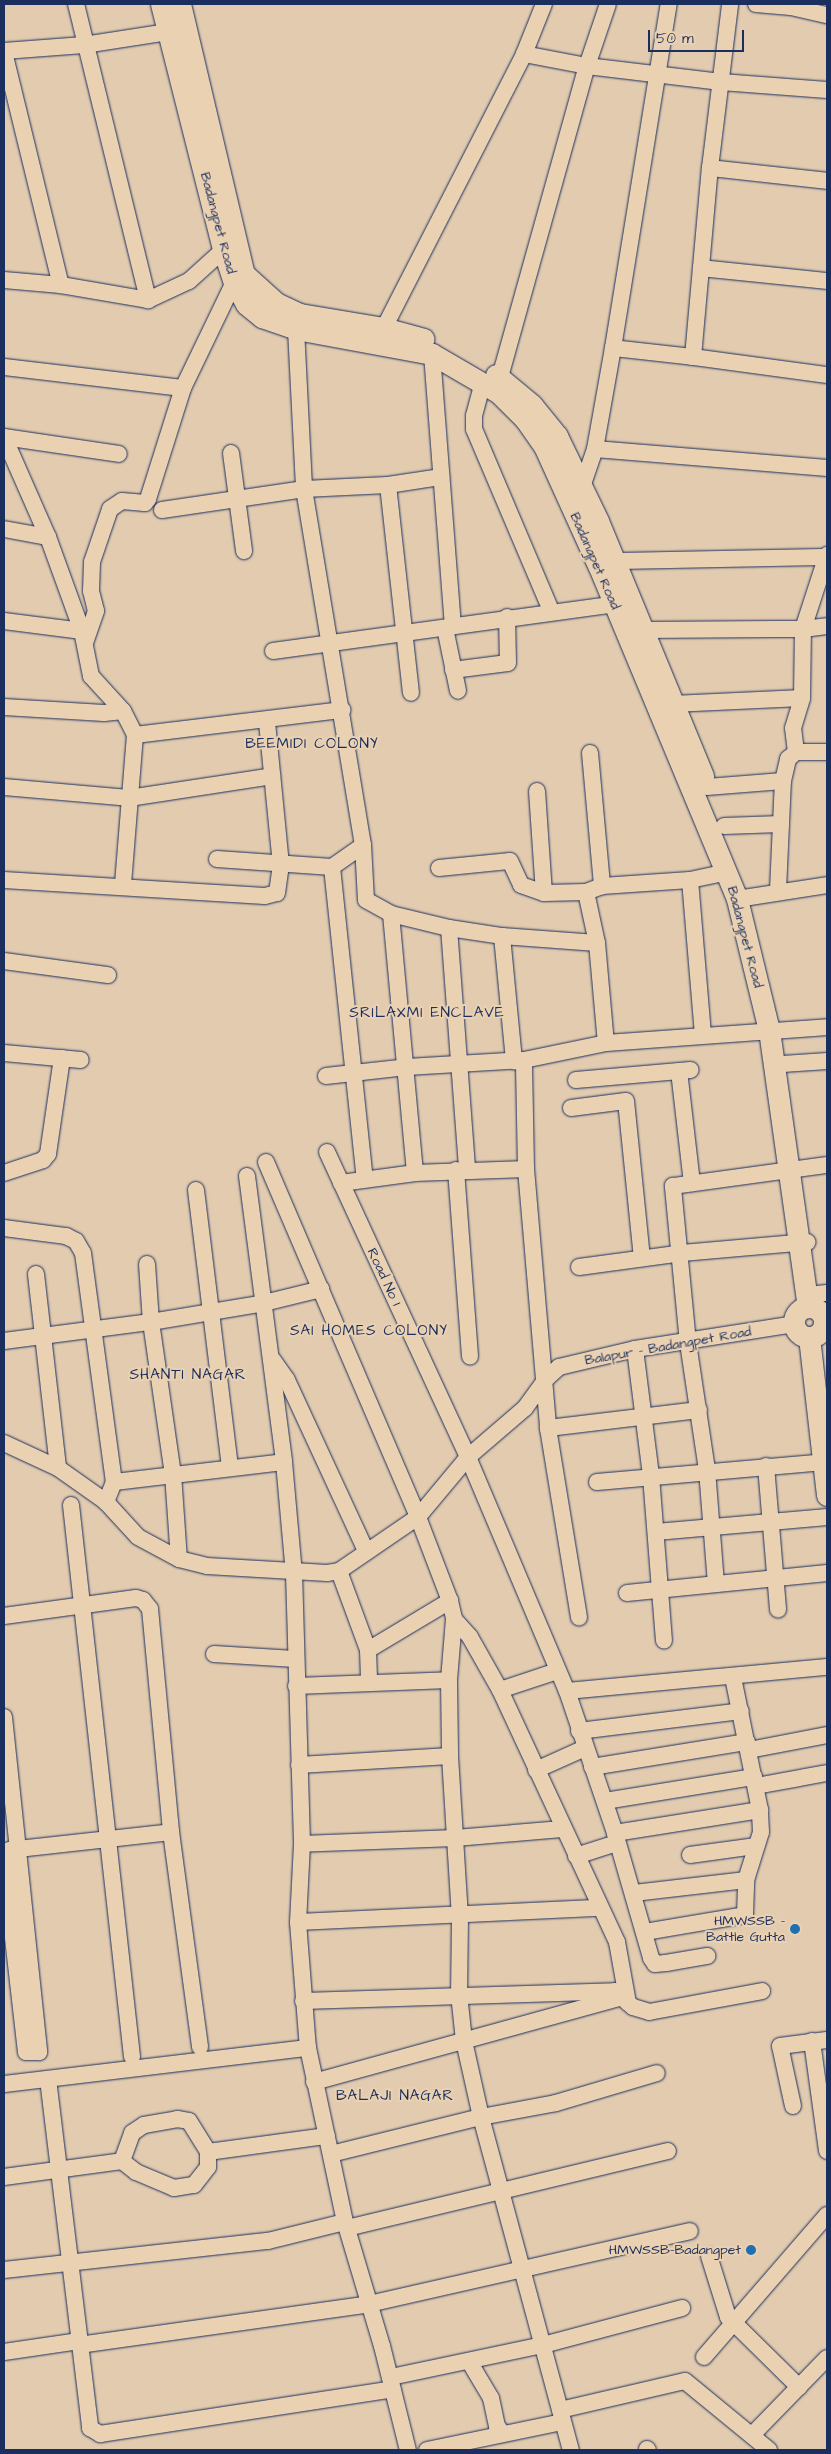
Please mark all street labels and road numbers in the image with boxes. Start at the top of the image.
street label: Badangpet Road [196,170,240,276]
street label: Badangpet Road [566,510,624,612]
street label: Badangpet Road [723,884,767,990]
street label: Road No 1 [363,1245,405,1309]
street label: Balapur - Badangpet Road [583,1323,753,1369]

